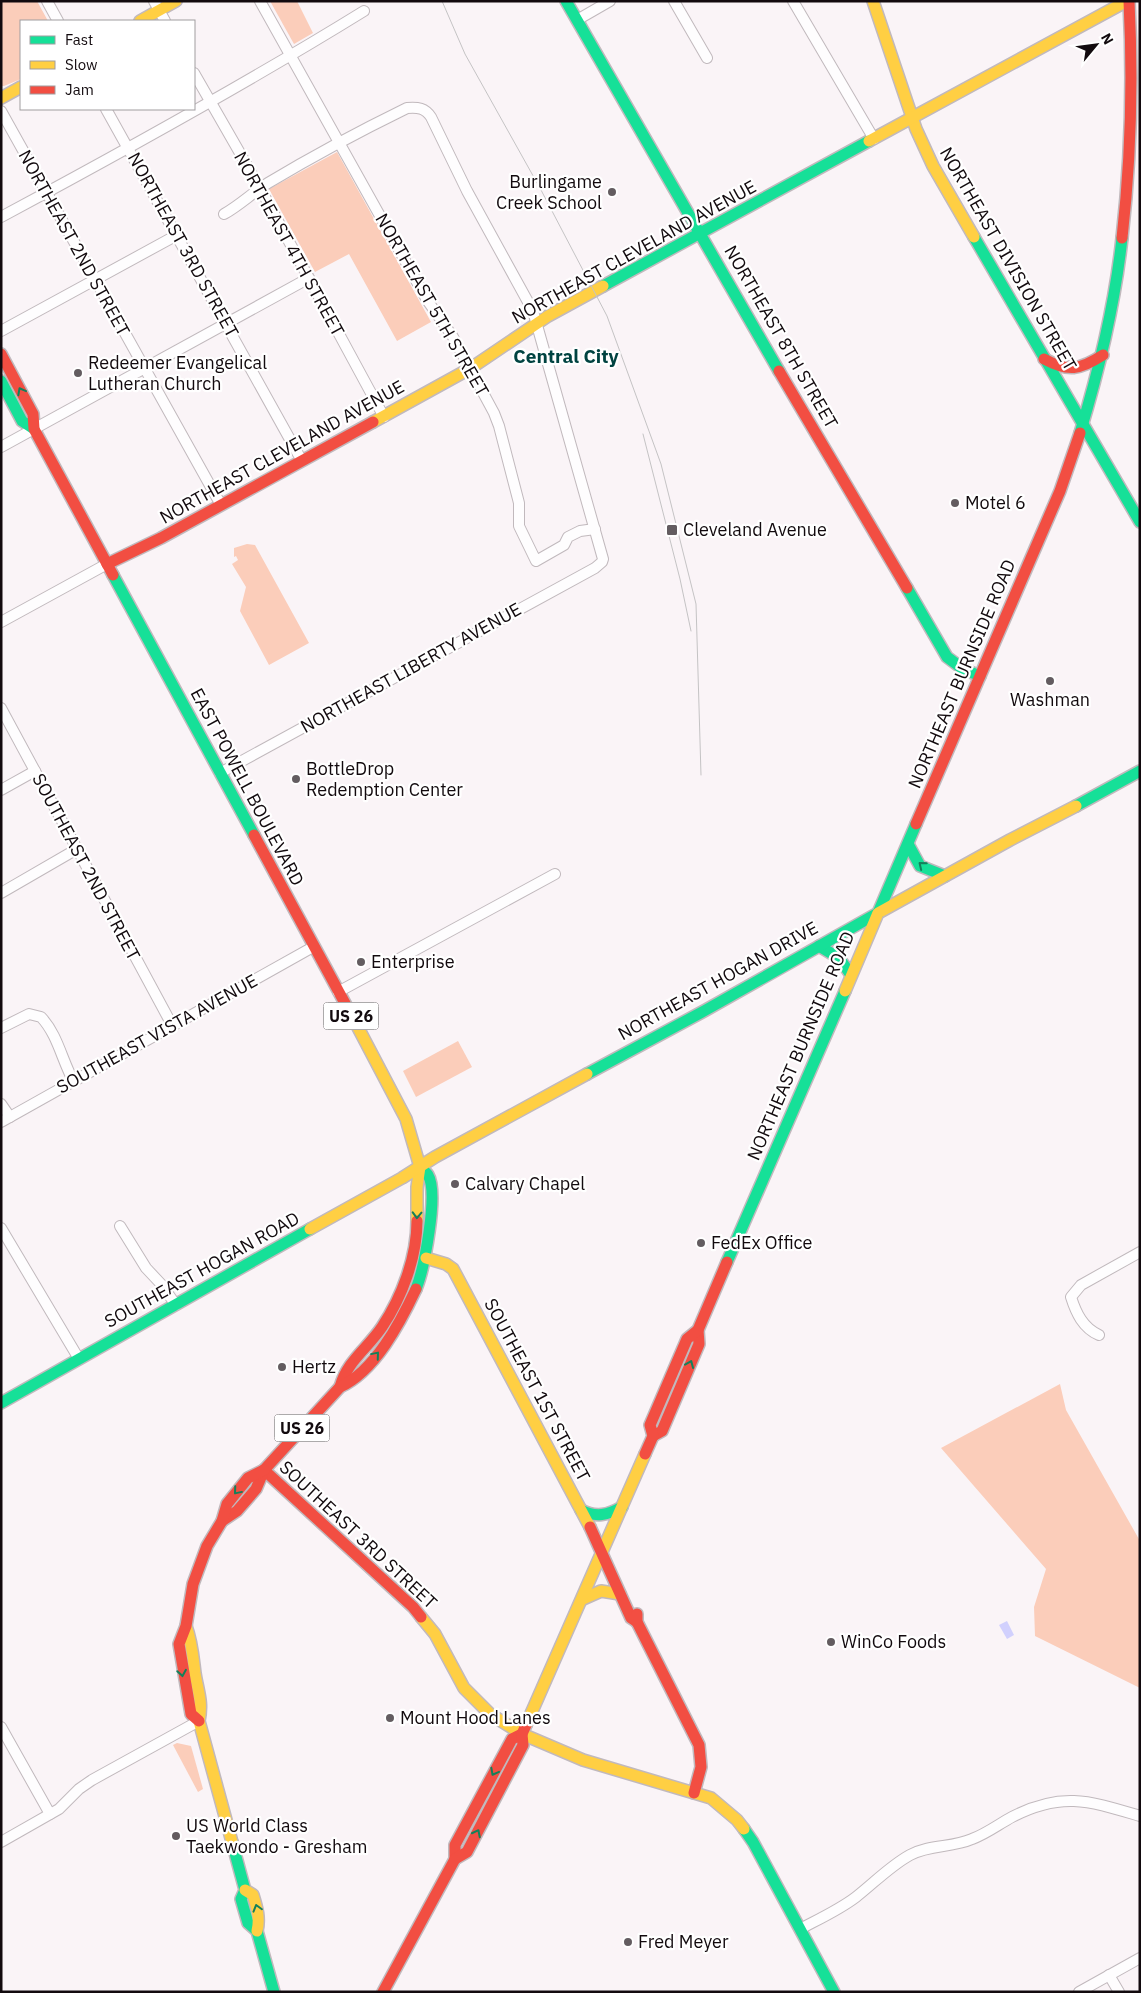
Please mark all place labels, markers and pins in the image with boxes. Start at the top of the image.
place label: Burlingame Creek School [496,170,602,214]
marker: Burlingame Creek School [606,186,618,198]
place label: Redeemer Evangelical Lutheran Church [88,351,267,395]
marker: Redeemer Evangelical Lutheran Church [72,367,84,379]
place label: Motel 6 [965,491,1026,514]
marker: Motel 6 [949,497,961,509]
place label: Cleveland Avenue [683,518,827,541]
marker: Cleveland Avenue [665,523,679,537]
marker: Washman [1044,675,1056,687]
place label: Washman [1010,688,1090,711]
place label: BottleDrop Redemption Center [306,757,463,801]
marker: BottleDrop Redemption Center [290,773,302,785]
place label: Enterprise [371,950,455,973]
marker: Enterprise [355,956,367,968]
place label: Calvary Chapel [465,1172,585,1195]
marker: Calvary Chapel [449,1178,461,1190]
place label: FedEx Office [711,1231,813,1254]
marker: FedEx Office [695,1237,707,1249]
place label: Hertz [292,1355,336,1378]
marker: Hertz [276,1361,288,1373]
place label: WinCo Foods [841,1630,946,1653]
marker: WinCo Foods [825,1636,837,1648]
place label: Mount Hood Lanes [400,1706,551,1729]
marker: Mount Hood Lanes [384,1712,396,1724]
place label: US World Class Taekwondo - Gresham [186,1814,367,1858]
marker: US World Class Taekwondo - Gresham [170,1830,182,1842]
place label: Fred Meyer [638,1930,729,1953]
marker: Fred Meyer [622,1936,634,1948]

